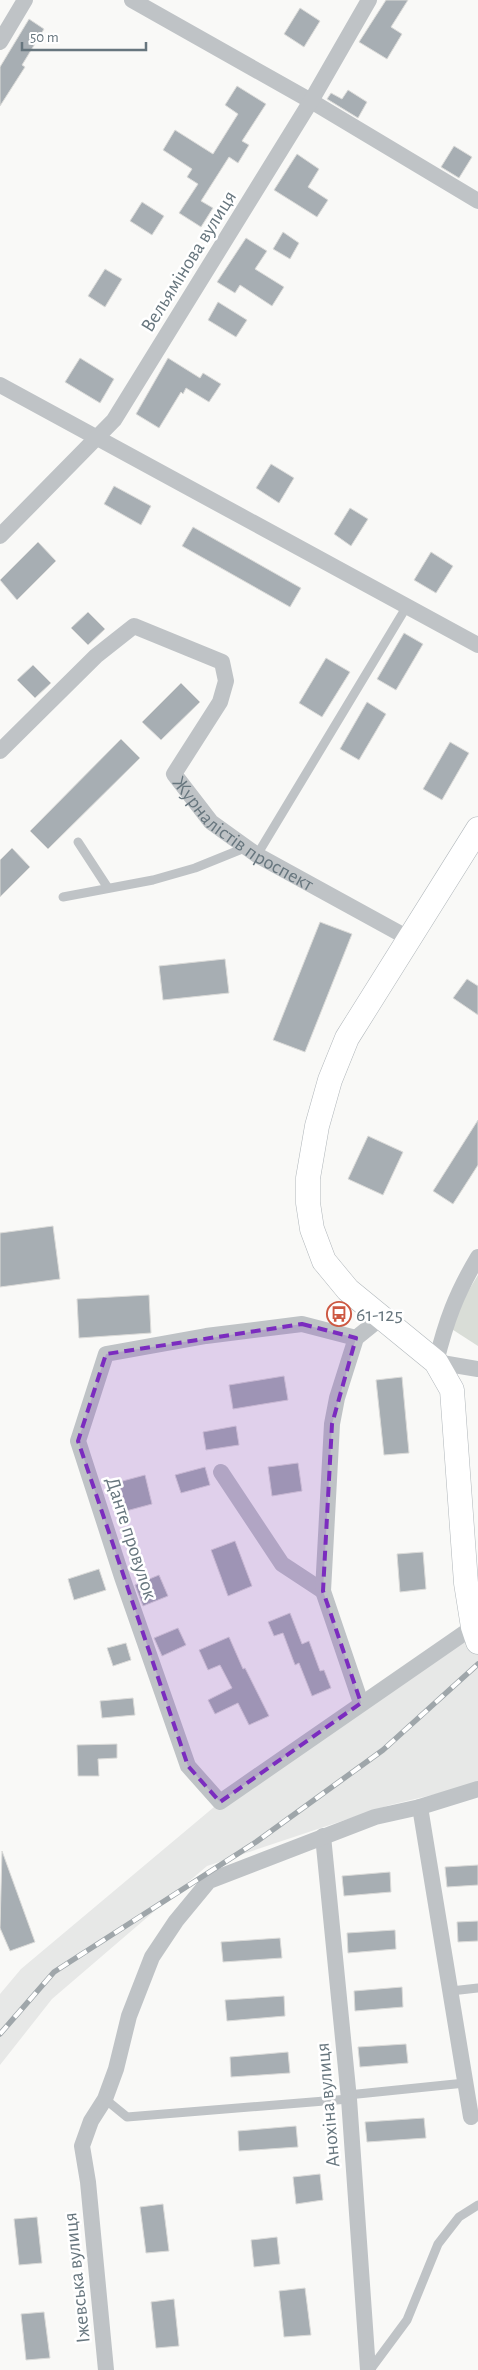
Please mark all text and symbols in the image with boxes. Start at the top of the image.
scale bar [22,20,146,52]
text: 50 m [30,30,59,45]
street label: Вельямінова вулиця [137,187,240,336]
street label: Журналістів проспект [168,773,317,895]
bus stop icon: 61-125 [326,1301,352,1327]
place label: 61-125 [356,1305,403,1325]
street label: Данте провулок [102,1475,160,1602]
street label: Анохіна вулиця [313,2042,343,2168]
street label: Іжевська вулиця [60,2212,94,2344]

